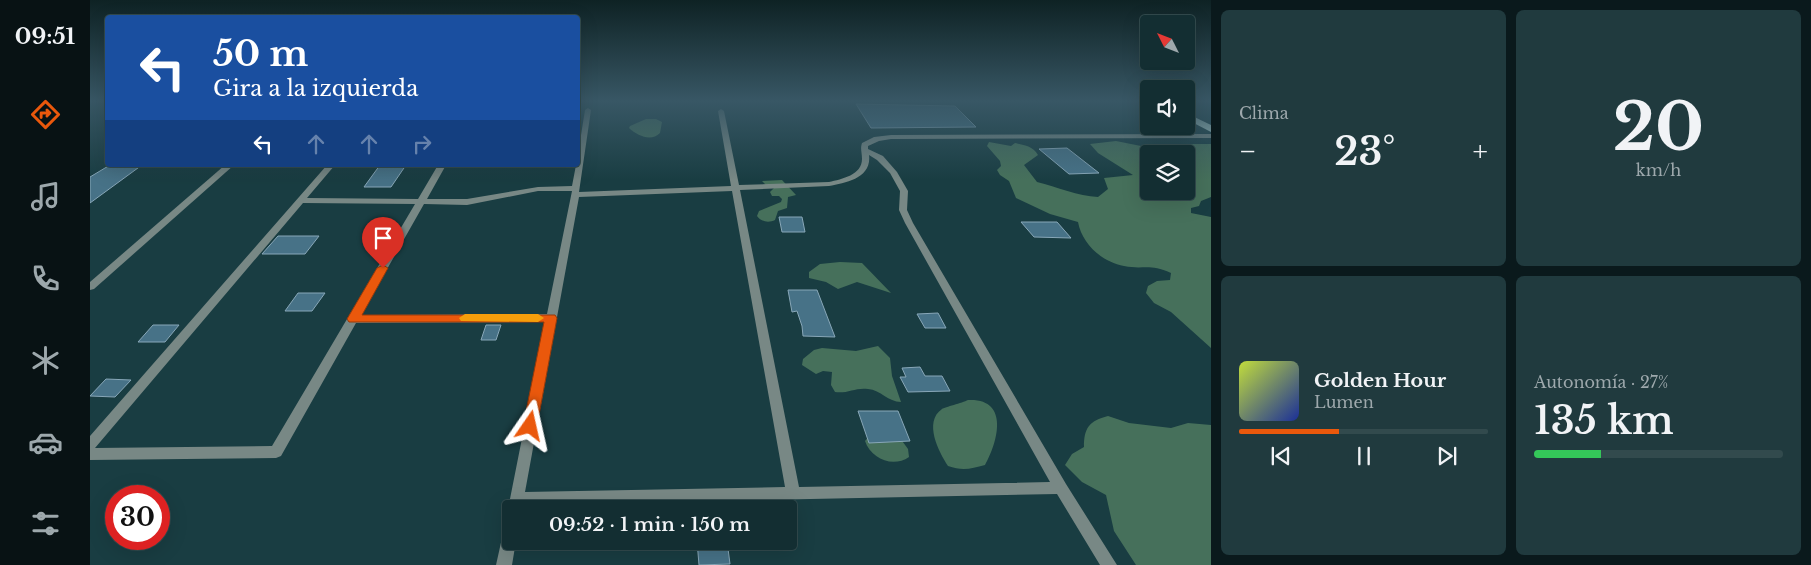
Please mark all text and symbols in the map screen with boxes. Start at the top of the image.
north arrow [1140,15,1195,70]
map controls [1140,15,1195,200]
text: 09:51 [15,23,75,50]
text: 50 m [213,32,308,75]
icon: left [130,35,195,100]
text: Gira a la izquierda [213,75,418,102]
button: sound [1140,80,1195,135]
text: 20 [1613,87,1704,168]
icon: directions [28,97,63,132]
text: Clima [1239,103,1289,123]
text: 23° [1334,128,1395,175]
icon: left [249,130,277,158]
icon: ahead [302,130,330,158]
icon: ahead [355,130,383,158]
icon: right [408,130,436,158]
text: − [1239,134,1257,169]
text: + [1473,134,1488,169]
button: layers [1140,145,1195,200]
text: km/h [1636,160,1681,180]
icon: music [28,179,63,214]
pin [362,217,404,268]
icon: arrive [369,224,397,252]
icon: phone [28,261,63,296]
icon: climate [28,343,63,378]
text: Golden Hour [1314,369,1446,392]
text: Autonomía · 27% [1534,372,1669,392]
text: Lumen [1314,392,1374,412]
text: 135 km [1534,397,1674,444]
position arrow [503,399,555,451]
icon: car [28,425,63,460]
icon: previous [1267,442,1295,470]
icon: pause [1350,442,1378,470]
icon: next [1433,442,1461,470]
speed limit sign: 30 [105,485,170,550]
icon: filters [28,506,63,541]
text: 09:52 · 1 min · 150 m [549,513,750,536]

